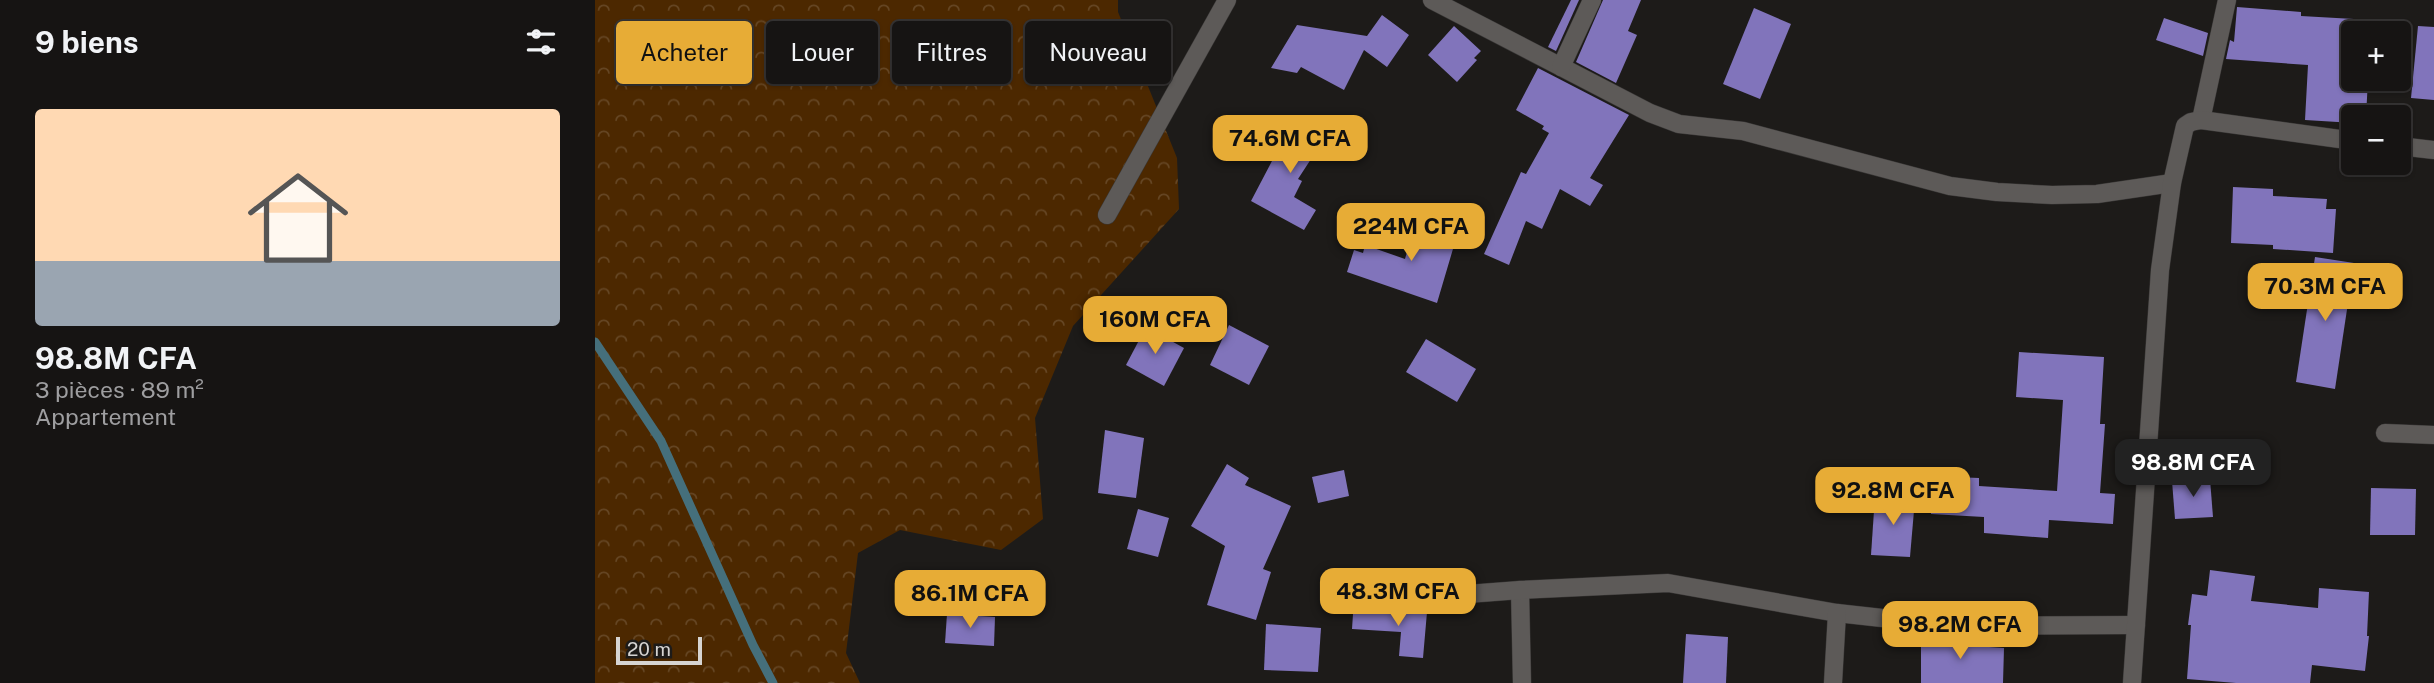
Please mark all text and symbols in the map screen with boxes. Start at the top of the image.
chip: Acheter [616,21,752,84]
chip: Louer [766,21,878,84]
chip: Filtres [892,21,1011,84]
chip: Nouveau [1025,21,1171,84]
map controls [2341,21,2411,175]
button: + [2341,21,2411,91]
icon: filters [522,23,560,61]
text: 9 biens [35,24,139,60]
button: − [2341,105,2411,175]
pin: 74.6M CFA [1210,116,1370,175]
text: 74.6M CFA [1229,124,1351,151]
icon: home [235,155,361,281]
pin: 224M CFA [1339,204,1483,263]
text: 224M CFA [1353,212,1469,239]
pin: 70.3M CFA [2245,264,2405,323]
text: 70.3M CFA [2264,272,2386,299]
pin: 160M CFA [1083,296,1227,356]
text: 160M CFA [1099,305,1211,332]
text: 98.8M CFA [35,340,197,376]
text: 3 pièces · 89 m² [35,376,204,403]
text: Appartement [35,403,176,430]
pin: 98.8M CFA [2113,440,2273,499]
text: 98.8M CFA [2131,448,2255,475]
pin: 92.8M CFA [1813,468,1973,527]
text: 92.8M CFA [1831,476,1955,503]
pin: 48.3M CFA [1318,568,1478,628]
pin: 86.1M CFA [890,570,1050,630]
text: 48.3M CFA [1336,577,1460,604]
text: 86.1M CFA [911,579,1029,606]
pin: 98.2M CFA [1880,602,2040,661]
text: 98.2M CFA [1898,610,2022,637]
scale bar [616,634,702,666]
text: 20 m [627,638,671,660]

